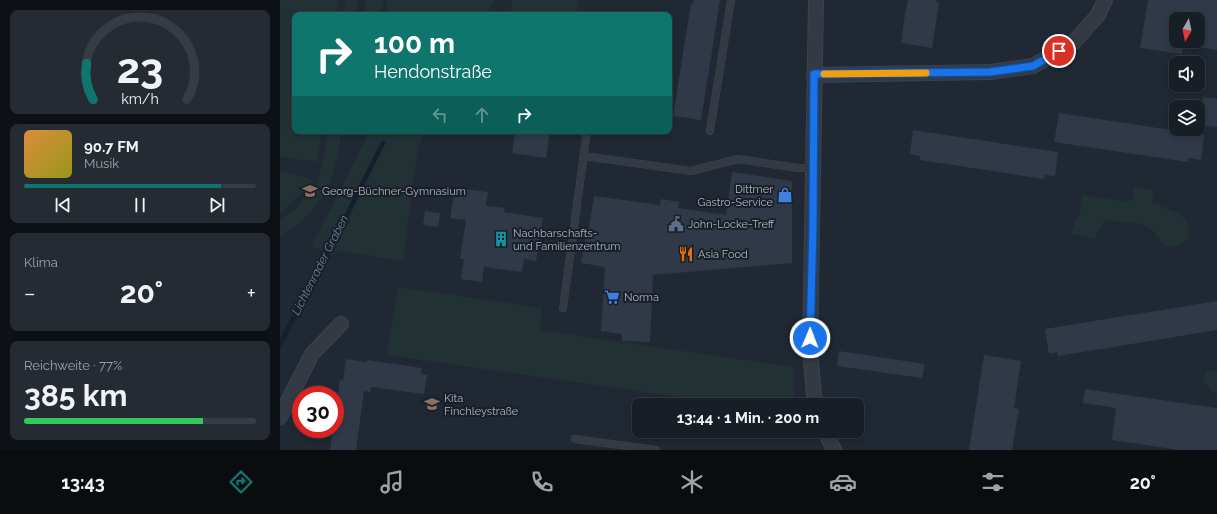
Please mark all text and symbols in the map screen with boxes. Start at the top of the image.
north arrow [1169,12,1205,48]
map controls [1169,12,1205,136]
text: 100 m [374,27,455,60]
icon: right [308,28,360,80]
pin [1042,34,1076,68]
icon: arrive [1048,40,1070,62]
text: 23 [117,44,163,93]
button: sound [1169,56,1205,92]
text: Hendonstraße [374,61,492,82]
text: km/h [121,91,159,107]
button: layers [1169,100,1205,136]
icon: left [429,104,451,126]
icon: ahead [471,104,493,126]
icon: right [513,104,535,126]
text: 90.7 FM [84,138,139,156]
text: Musik [84,156,119,171]
school or university icon: Georg-Büchner-Gymnasium [301,182,319,200]
place label: Dittmer Gastro-Service [698,183,774,209]
place label: Georg-Büchner-Gymnasium [322,185,466,198]
shop icon: Dittmer Gastro-Service [776,186,794,204]
icon: previous [52,194,74,216]
icon: pause [129,194,151,216]
icon: next [206,194,228,216]
water label: Lichtenrader Graben [289,212,351,317]
public building icon: John-Locke-Treff [667,215,685,233]
place label: John-Locke-Treff [688,218,775,231]
place label: Nachbarschafts- und Familienzentrum [513,227,620,253]
building icon: Nachbarschafts- und Familienzentrum [492,230,510,248]
restaurant icon: Asia Food [677,245,695,263]
place label: Asia Food [698,248,748,261]
text: Klima [24,255,58,270]
text: 20° [120,275,163,310]
text: − [24,280,36,306]
text: + [247,280,256,306]
supermarket icon: Norma [603,288,621,306]
place label: Norma [624,291,659,304]
position arrow [789,317,831,359]
text: Reichweite · 77% [24,358,122,373]
text: 385 km [24,378,127,413]
speed limit sign: 30 [292,386,344,438]
place label: Kita Finchleystraße [444,392,519,418]
school or university icon: Kita Finchleystraße [423,395,441,413]
text: 13:44 · 1 Min. · 200 m [677,409,819,427]
icon: directions [227,468,255,496]
icon: music [378,468,406,496]
icon: phone [528,468,556,496]
icon: climate [678,468,706,496]
icon: car [829,468,857,496]
icon: filters [979,468,1007,496]
text: 13:43 [61,472,105,493]
text: 20° [1130,472,1156,493]

